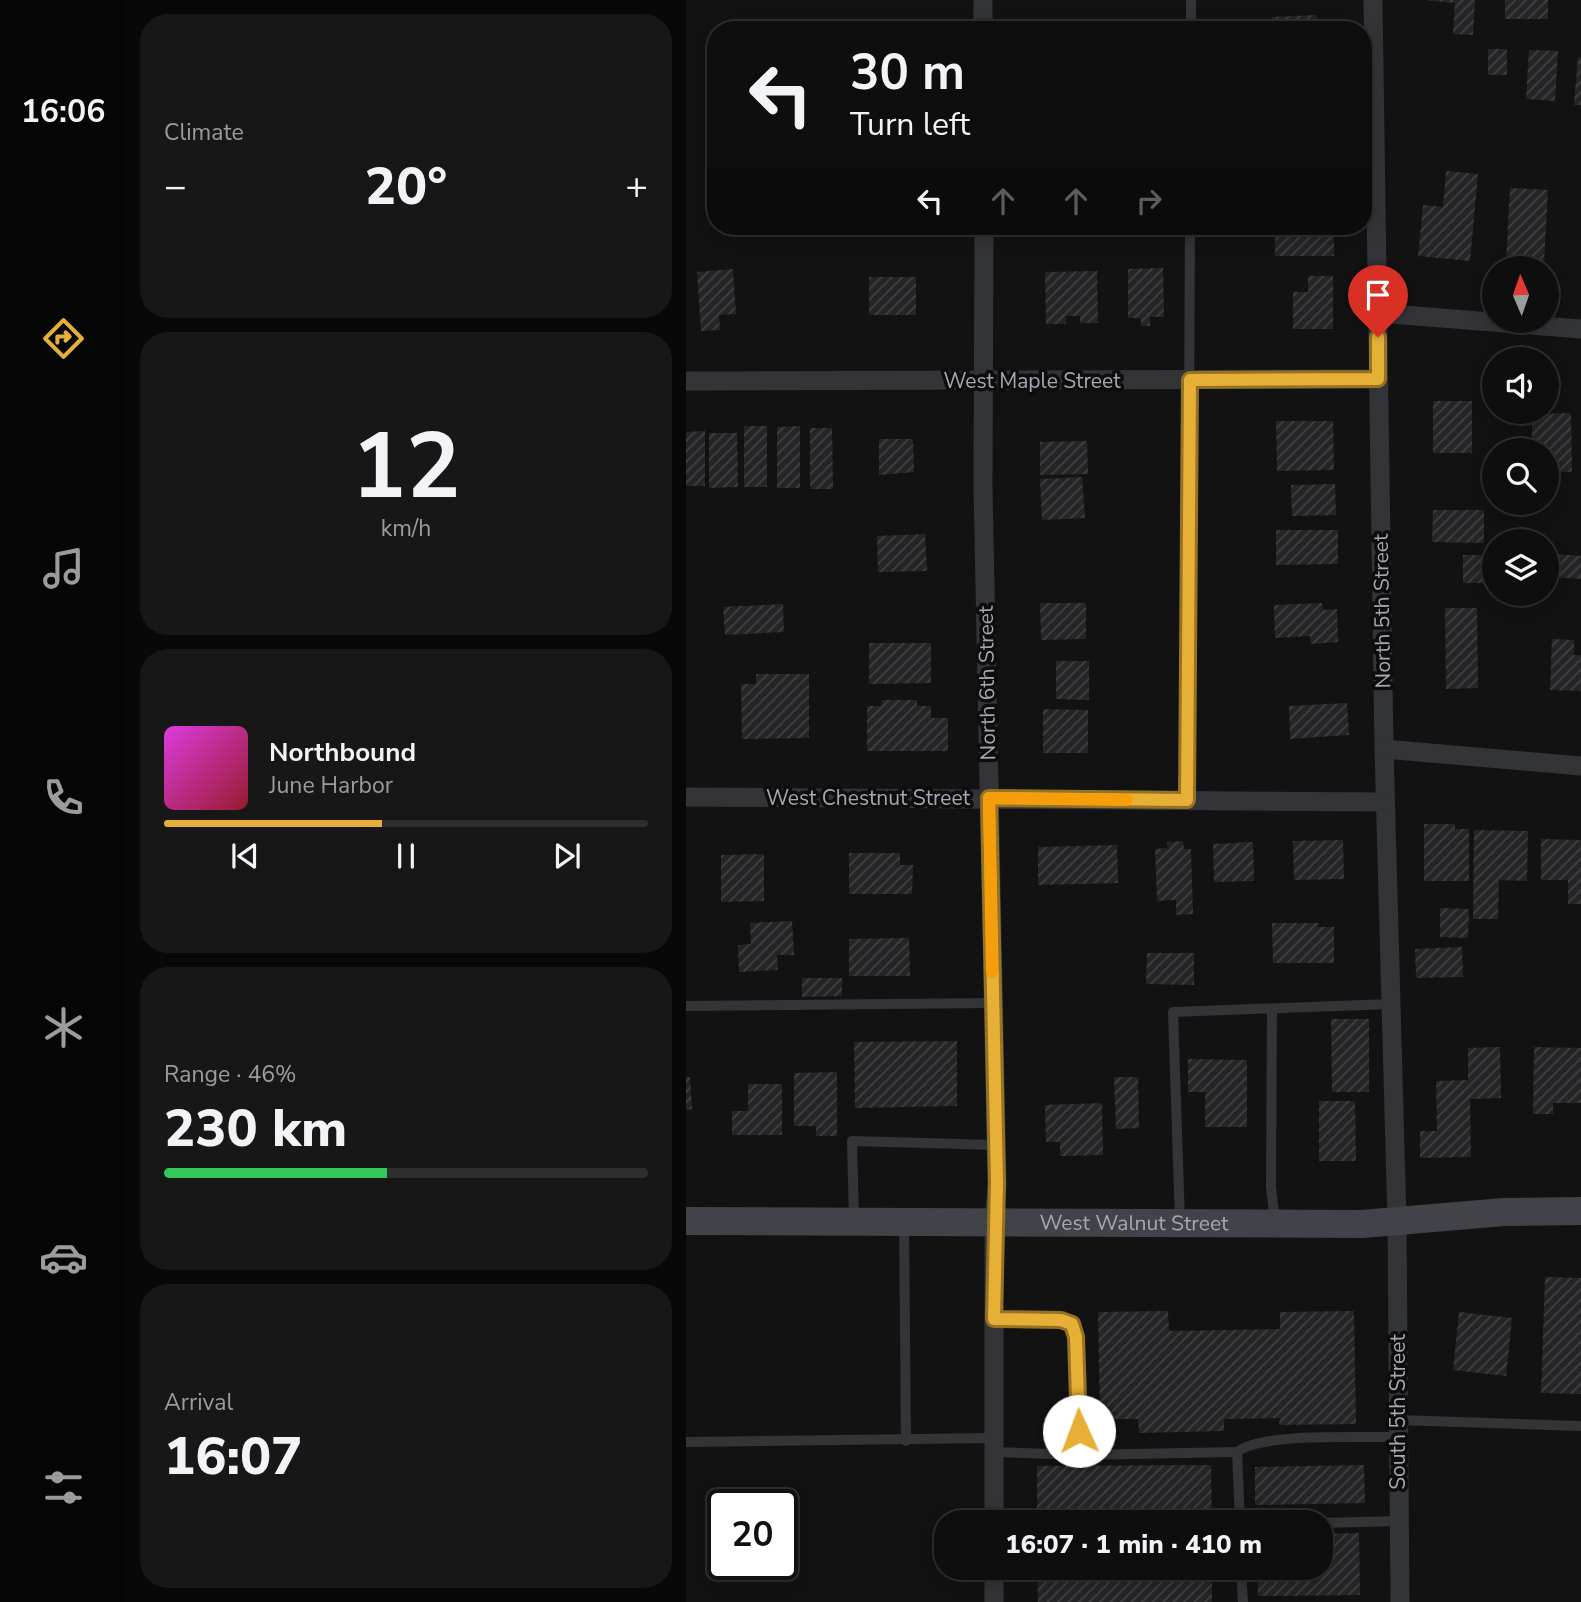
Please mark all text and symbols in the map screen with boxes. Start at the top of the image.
text: 30 m [850,39,965,106]
icon: left [735,49,826,140]
text: 16:06 [21,90,105,133]
text: Turn left [850,103,970,146]
text: Climate [164,117,244,148]
text: 20° [365,151,447,222]
text: − [164,161,187,212]
text: + [625,161,648,212]
icon: left [911,182,949,220]
icon: ahead [984,182,1022,220]
icon: ahead [1057,182,1095,220]
icon: right [1130,182,1168,220]
north arrow [1482,256,1559,332]
map controls [1482,256,1559,606]
pin [1348,265,1408,337]
icon: arrive [1359,276,1397,314]
icon: directions [39,314,88,363]
button: sound [1482,347,1559,424]
street label: West Maple Street [943,367,1121,395]
text: 12 [351,405,461,529]
button: search [1482,438,1559,515]
text: km/h [381,513,431,544]
button: layers [1482,529,1559,606]
street label: North 5th Street [1367,533,1397,689]
icon: music [39,544,88,593]
street label: North 6th Street [972,605,1002,761]
text: Northbound [269,735,416,770]
text: June Harbor [269,770,393,801]
icon: phone [39,773,88,822]
street label: West Chestnut Street [766,784,971,812]
icon: previous [226,837,264,875]
icon: pause [387,837,425,875]
icon: next [548,837,586,875]
icon: climate [39,1003,88,1052]
text: Range · 46% [164,1059,296,1090]
text: 230 km [164,1093,347,1164]
street label: West Walnut Street [1039,1209,1229,1237]
icon: car [39,1233,88,1282]
street label: South 5th Street [1384,1334,1412,1490]
text: Arrival [164,1387,233,1418]
position arrow [1042,1394,1116,1468]
text: 16:07 [164,1421,302,1492]
icon: filters [39,1463,88,1512]
speed limit sign: 20 [707,1489,798,1580]
text: 16:07 · 1 min · 410 m [1005,1527,1262,1562]

